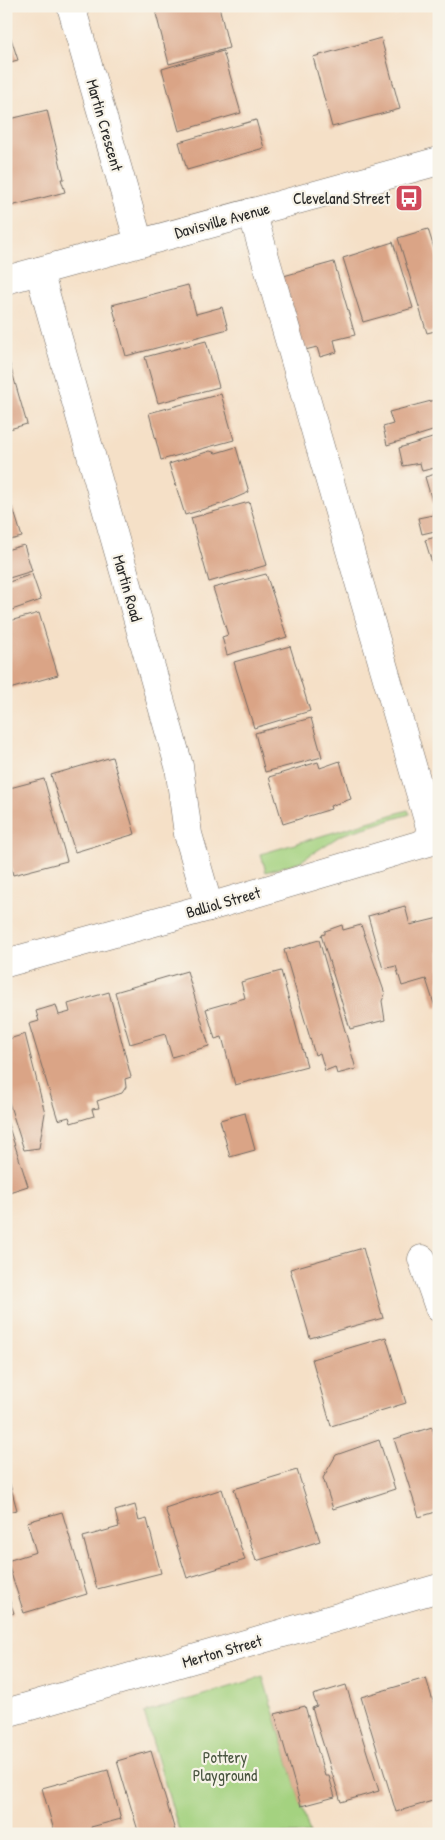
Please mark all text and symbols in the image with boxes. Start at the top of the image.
street label: Martin Crescent [81,76,129,174]
bus stop icon: Cleveland Street [394,183,424,213]
place label: Cleveland Street [293,187,390,209]
street label: Davisville Avenue [172,197,273,243]
street label: Martin Road [108,552,148,624]
street label: Balliol Street [183,881,263,923]
street label: Merton Street [179,1629,265,1673]
park label: Pottery Playground [193,1746,257,1786]

